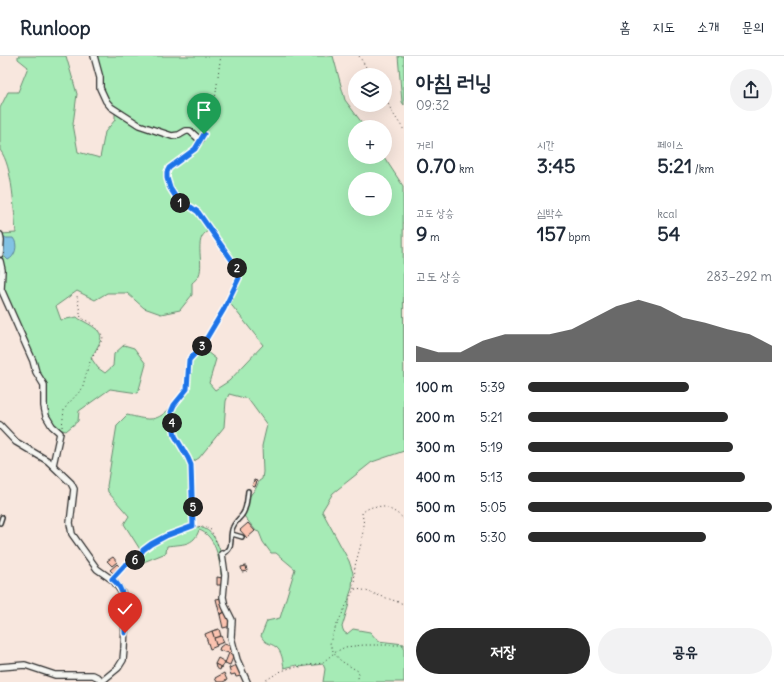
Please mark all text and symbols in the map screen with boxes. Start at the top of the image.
text: Runloop [20,16,91,40]
text: 홈 [619,18,630,36]
text: 지도 [652,18,675,36]
text: 소개 [697,18,719,36]
text: 문의 [741,18,764,36]
map controls [348,68,392,216]
button: layers [348,68,392,112]
text: 아침 러닝 [416,68,492,96]
button: share [730,69,772,111]
pin [187,93,221,134]
text: 09:32 [416,97,449,114]
icon: arrive [193,99,215,121]
button: + [348,120,392,164]
text: 거리 [416,138,434,152]
text: 시간 [537,138,554,152]
text: 페이스 [657,138,684,152]
text: 0.70 [416,153,456,178]
text: 3:45 [537,153,576,178]
text: 5:21 [657,153,692,178]
text: km [456,162,474,176]
text: /km [692,162,714,176]
button: − [348,172,392,216]
pin: 1 [170,193,190,213]
text: 1 [178,196,182,210]
text: 고도 상승 [416,206,454,220]
text: 심박수 [537,206,563,220]
text: kcal [657,207,677,221]
text: 9 [416,221,428,246]
text: 157 [537,221,566,246]
text: 54 [657,221,680,246]
text: m [428,230,440,244]
text: bpm [566,230,591,244]
pin: 2 [227,258,247,278]
text: 2 [234,261,240,275]
text: 고도 상승 [416,268,461,285]
text: 283–292 m [706,268,772,285]
pin: 3 [192,336,212,356]
text: 3 [199,339,205,353]
text: 100 m [416,379,453,396]
text: 5:39 [480,379,505,396]
text: 200 m [416,409,455,426]
text: 5:21 [480,409,503,426]
pin: 4 [162,413,182,433]
text: 4 [169,416,175,430]
text: 300 m [416,439,455,456]
text: 5:19 [480,439,503,456]
text: 400 m [416,469,455,486]
text: 5:13 [480,469,503,486]
pin: 5 [183,497,203,517]
text: 500 m [416,499,455,516]
text: 5:05 [480,499,506,516]
text: 5 [190,500,196,514]
text: 600 m [416,529,455,546]
text: 5:30 [480,529,506,546]
pin: 6 [125,550,145,570]
text: 6 [132,553,138,567]
pin [108,592,142,633]
icon: check [114,598,136,620]
button: 저장 [416,628,590,674]
button: 공유 [598,628,772,674]

